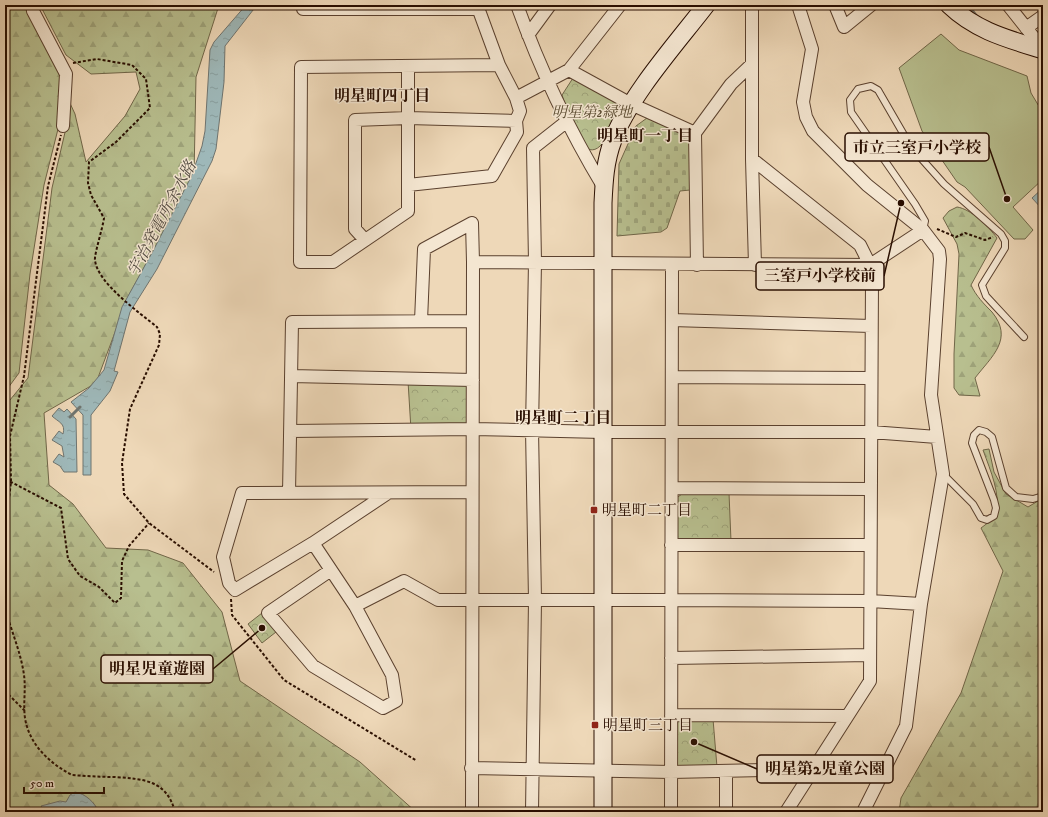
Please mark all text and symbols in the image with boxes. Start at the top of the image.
district label: 明星町四丁目 [334,86,430,106]
park label: 明星第2緑地 [552,103,634,122]
district label: 明星町一丁目 [597,126,693,146]
callout: 市立三室戸小学校 [845,133,989,161]
text: 市立三室戸小学校 [853,138,982,158]
water label: 宇治発電所余水路 [123,156,201,280]
callout: 三室戸小学校前 [756,262,884,290]
text: 三室戸小学校前 [764,266,876,286]
district label: 明星町二丁目 [515,408,611,428]
place label: 明星町二丁目 [602,501,692,520]
marker: 明星町二丁目 [589,505,599,515]
callout: 明星児童遊園 [101,655,213,683]
text: 明星児童遊園 [109,659,205,679]
place label: 明星町三丁目 [603,716,693,735]
marker: 明星町三丁目 [590,720,600,730]
callout: 明星第2児童公園 [757,755,893,783]
text: 明星第2児童公園 [765,759,885,779]
scale bar [24,769,104,795]
text: 50 m [30,776,54,791]

